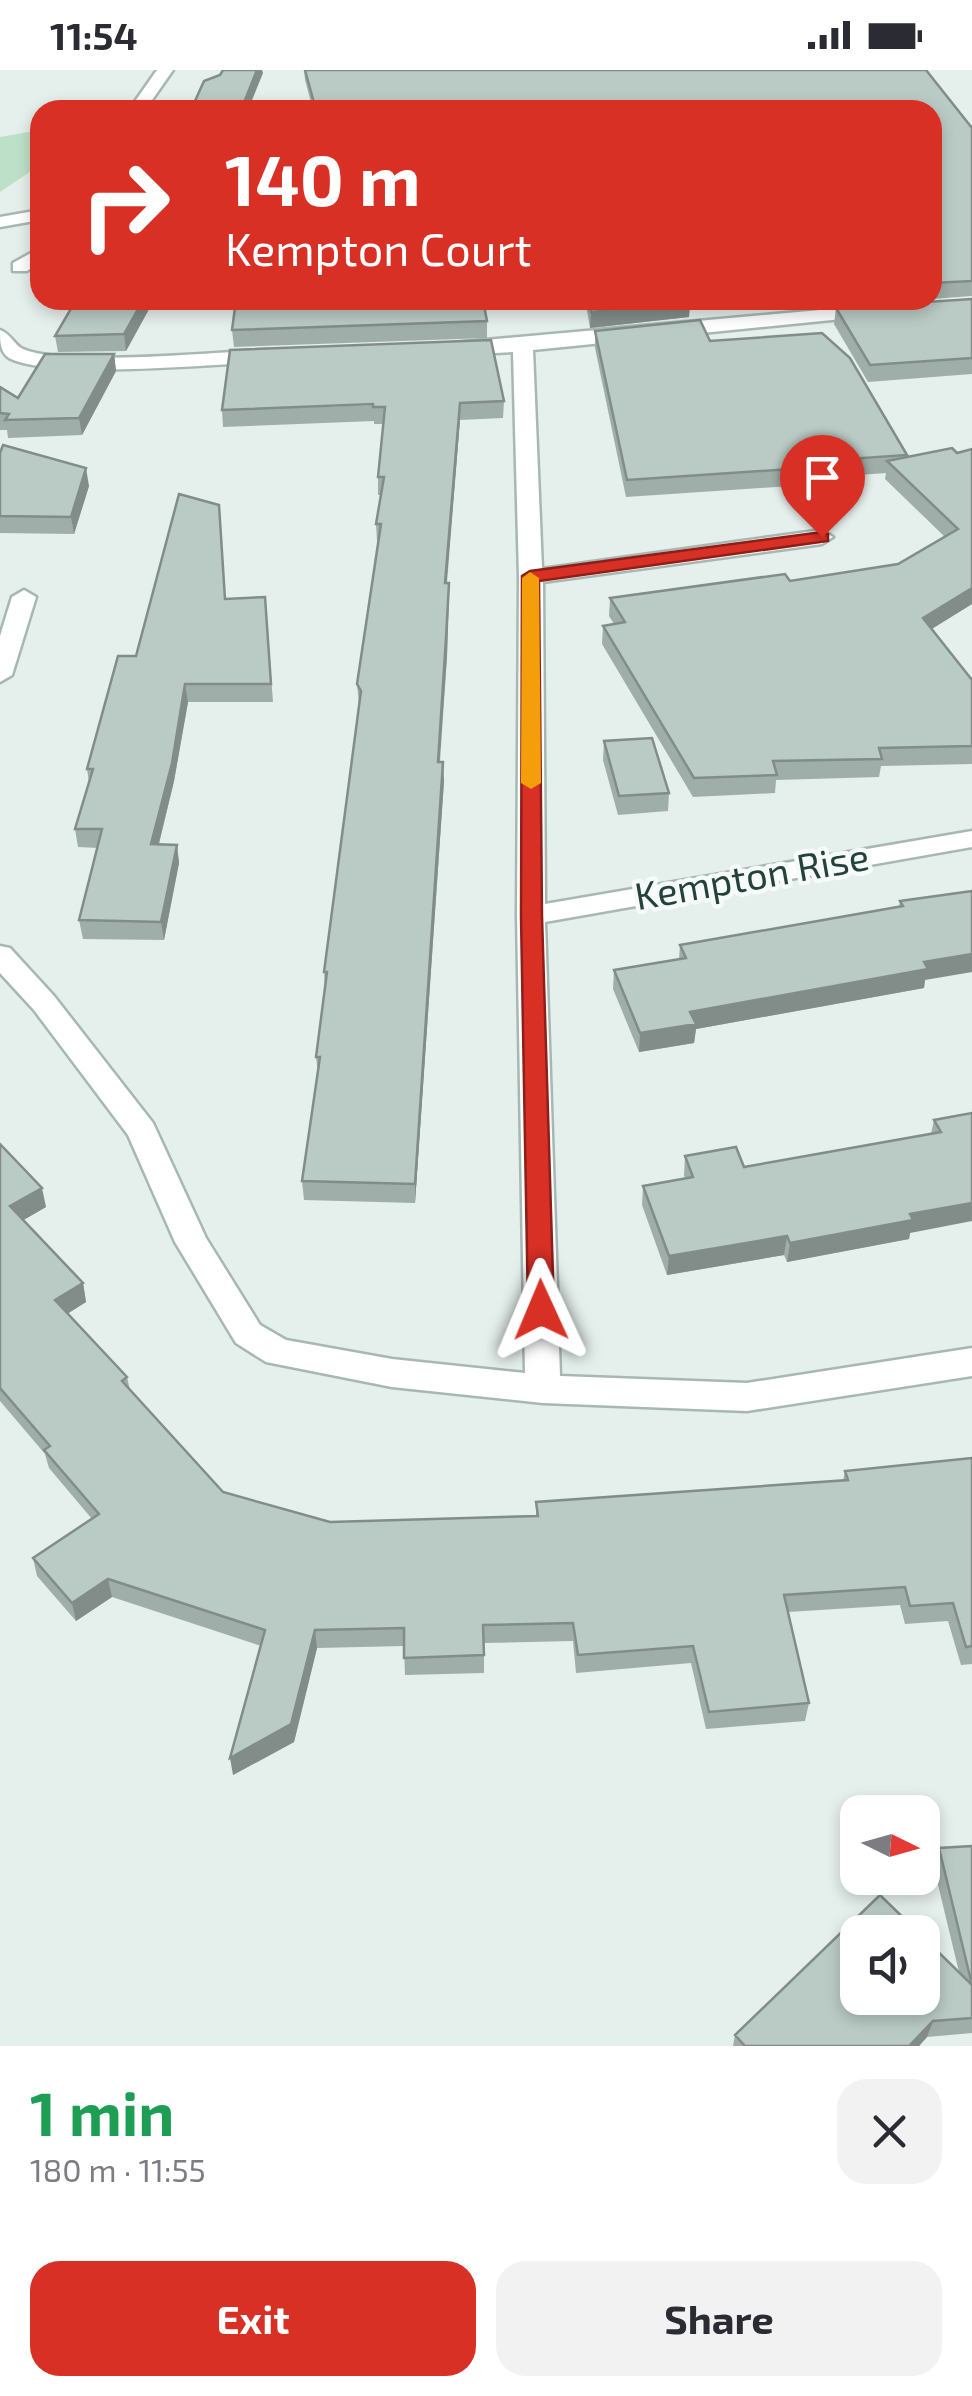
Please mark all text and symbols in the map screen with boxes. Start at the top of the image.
text: 11:54 [50,12,138,58]
text: 140 m [225,136,421,220]
icon: right [60,140,190,270]
text: Kempton Court [225,221,532,275]
pin [780,435,865,538]
icon: arrive [795,450,850,505]
street label: Kempton Rise [631,832,872,918]
position arrow [489,1258,593,1362]
north arrow [840,1795,940,1895]
map controls [840,1795,940,2015]
button: sound [840,1915,940,2015]
text: 1 min [30,2076,174,2148]
button: close [837,2079,942,2184]
text: 180 m · 11:55 [30,2150,206,2188]
button: Exit [30,2261,476,2376]
button: Share [496,2261,942,2376]

